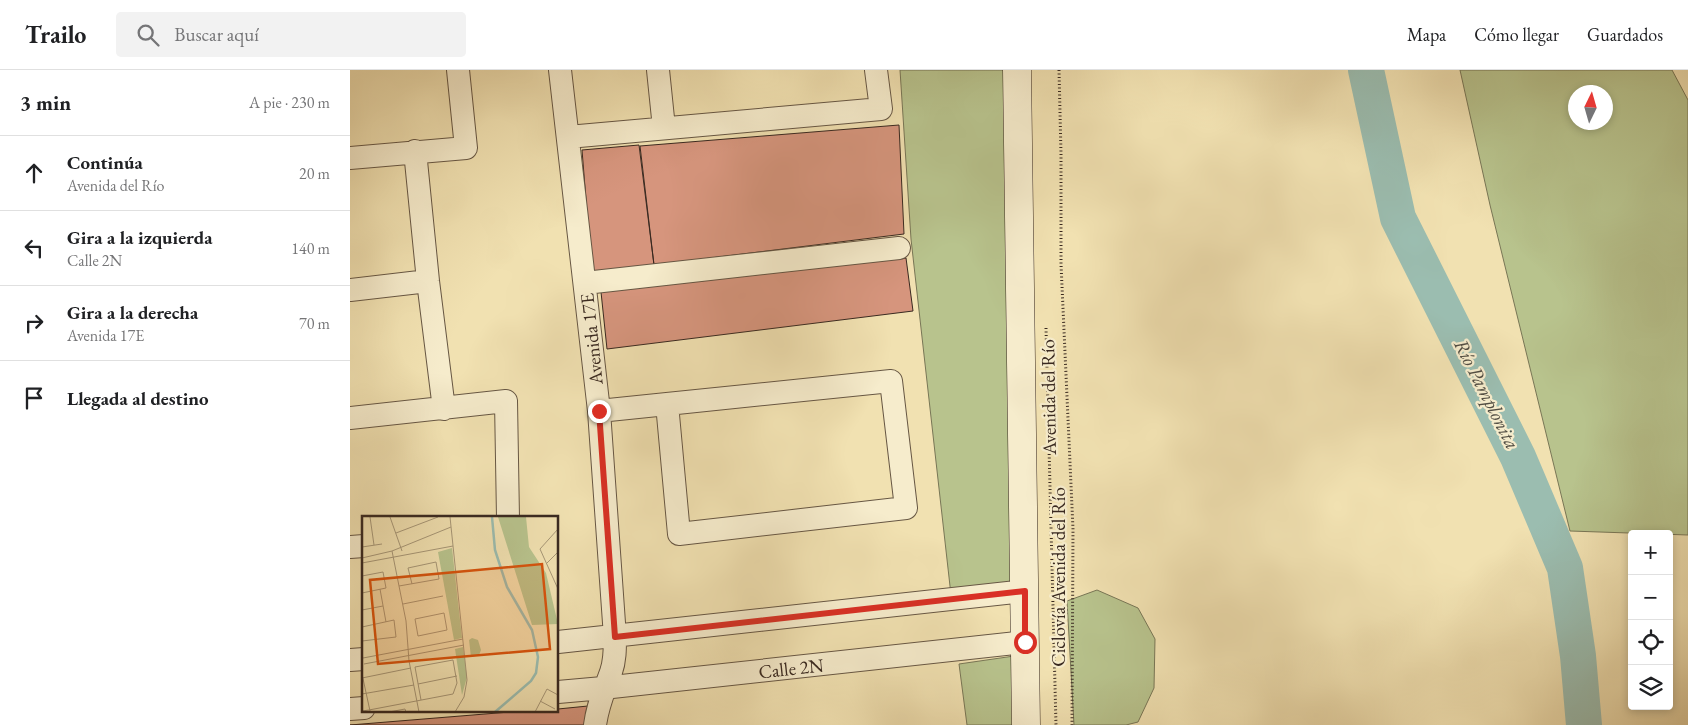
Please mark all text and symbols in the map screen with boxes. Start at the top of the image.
search box [116,12,466,57]
text: Trailo [25,19,86,50]
icon: search [134,21,162,49]
text: Buscar aquí [174,22,259,47]
text: Mapa [1407,23,1446,46]
text: Cómo llegar [1474,23,1559,46]
text: Guardados [1587,23,1663,46]
north arrow [1568,85,1613,130]
text: 3 min [20,89,71,116]
text: A pie · 230 m [249,92,330,113]
text: Continúa [67,150,143,175]
icon: ahead [20,159,48,187]
text: 20 m [299,163,330,184]
text: Avenida del Río [67,175,164,196]
text: Gira a la izquierda [67,225,213,250]
icon: left [20,234,48,262]
text: 140 m [291,238,330,259]
text: Calle 2N [67,250,122,271]
street label: Avenida 17E [574,292,609,387]
text: Gira a la derecha [67,300,198,325]
icon: right [20,309,48,337]
text: 70 m [299,313,330,334]
text: Avenida 17E [67,325,144,346]
water label: Río Pamplonita [1448,335,1526,453]
street label: Avenida del Río [1035,339,1062,456]
icon: arrive [20,384,48,412]
text: Llegada al destino [67,386,209,411]
route end [588,400,611,423]
street label: Ciclovía Avenida del Río [1046,487,1071,667]
inset map [362,516,559,712]
map controls [1628,530,1673,710]
button: + [1628,530,1673,575]
button: − [1628,575,1673,620]
button: locate [1628,620,1673,665]
route start [1014,631,1037,654]
street label: Calle 2N [757,653,825,684]
button: layers [1628,665,1673,710]

